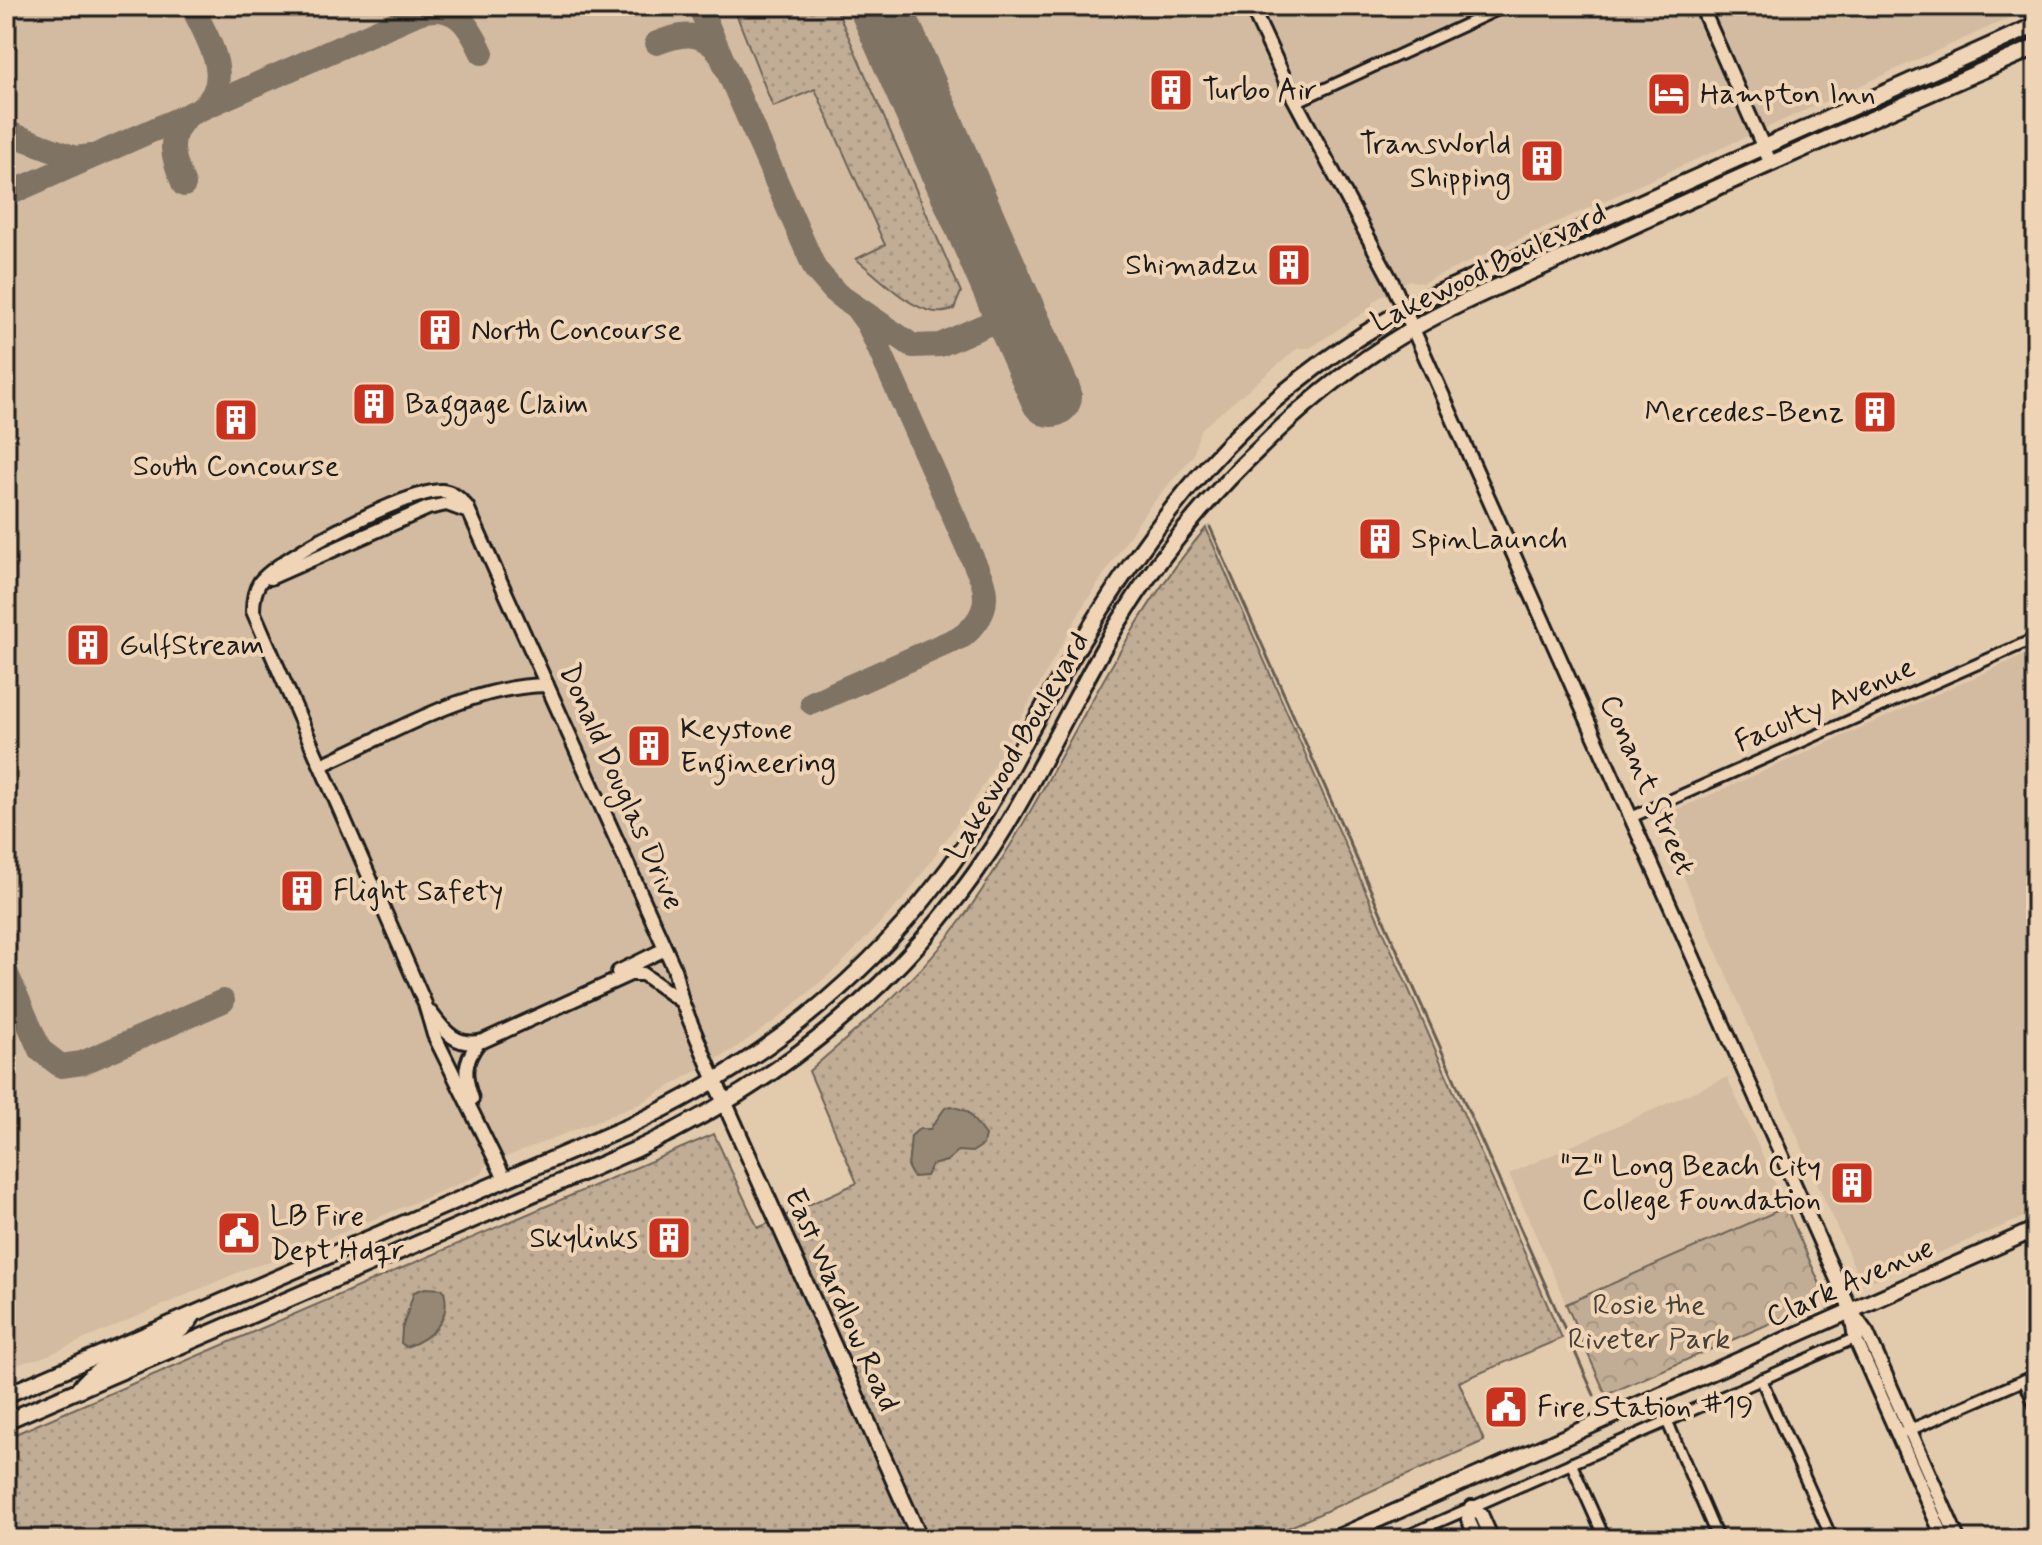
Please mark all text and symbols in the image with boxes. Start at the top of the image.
building icon: Turbo Air [1147,66,1195,114]
hotel icon: Hampton Inn [1645,70,1693,118]
place label: Turbo Air [1202,71,1317,110]
place label: Hampton Inn [1700,75,1876,114]
place label: TransWorld Shipping [1359,125,1511,200]
building icon: TransWorld Shipping [1518,137,1566,185]
street label: Lakewood Boulevard [1365,194,1613,342]
building icon: Shimadzu [1265,241,1313,289]
place label: Shimadzu [1125,246,1258,285]
building icon: North Concourse [416,306,464,354]
place label: North Concourse [471,311,682,350]
building icon: Baggage Claim [350,380,398,428]
place label: Baggage Claim [405,385,588,427]
building icon: Mercedes-Benz [1851,388,1899,436]
place label: Mercedes-Benz [1645,393,1844,432]
building icon: South Concourse [212,396,260,444]
place label: South Concourse [133,447,339,486]
building icon: SpinLaunch [1356,515,1404,563]
place label: SpinLaunch [1411,520,1568,559]
building icon: GulfStream [64,621,112,669]
street label: Lakewood Boulevard [937,625,1099,867]
place label: GulfStream [119,626,265,665]
street label: Faculty Avenue [1729,648,1921,762]
street label: Donald Douglas Drive [547,658,693,917]
street label: Conant Street [1590,689,1704,881]
place label: Keystone Engineering [680,710,836,786]
building icon: Keystone Engineering [625,722,673,770]
building icon: Flight Safety [278,867,326,915]
place label: Flight Safety [333,872,504,911]
place label: "Z" Long Beach City College Foundation [1560,1147,1821,1220]
building icon: "Z" Long Beach City College Foundation [1828,1159,1876,1207]
street label: East Wardlow Road [774,1183,908,1417]
place label: LB Fire Dept Hdqr [270,1197,405,1270]
public building icon: LB Fire Dept Hdqr [215,1209,263,1257]
building icon: Skylinks [645,1214,693,1262]
place label: Skylinks [529,1219,638,1258]
street label: Clark Avenue [1760,1229,1940,1337]
park label: Rosie the Riveter Park [1568,1286,1730,1359]
public building icon: Fire Station #19 [1482,1383,1530,1431]
place label: Fire Station #19 [1537,1388,1754,1427]

